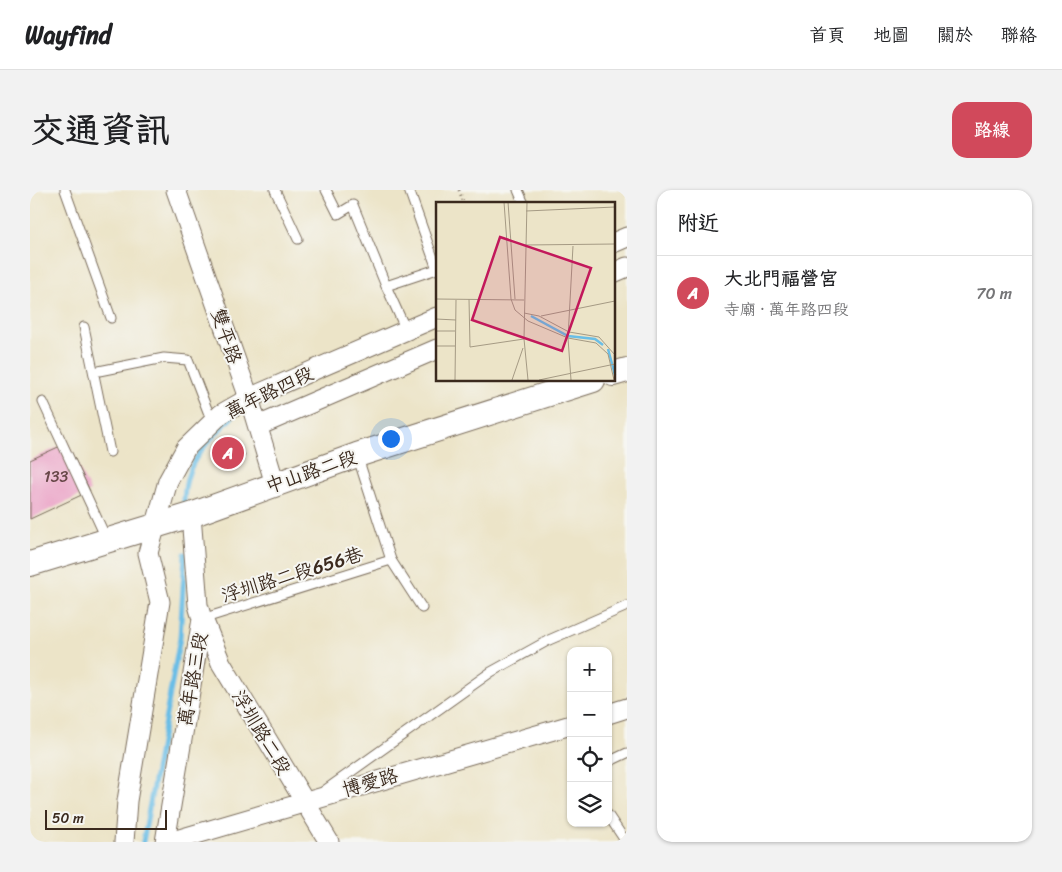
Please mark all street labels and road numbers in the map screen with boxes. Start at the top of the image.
street label: 雙平路 [202,304,251,368]
street label: 萬年路四段 [219,357,319,428]
street label: 中山路二段 [261,440,361,503]
street label: 浮圳路二段656巷 [217,537,367,612]
street label: 萬年路三段 [168,629,217,729]
street label: 浮圳路二段 [223,683,300,781]
street label: 博愛路 [338,759,402,806]

